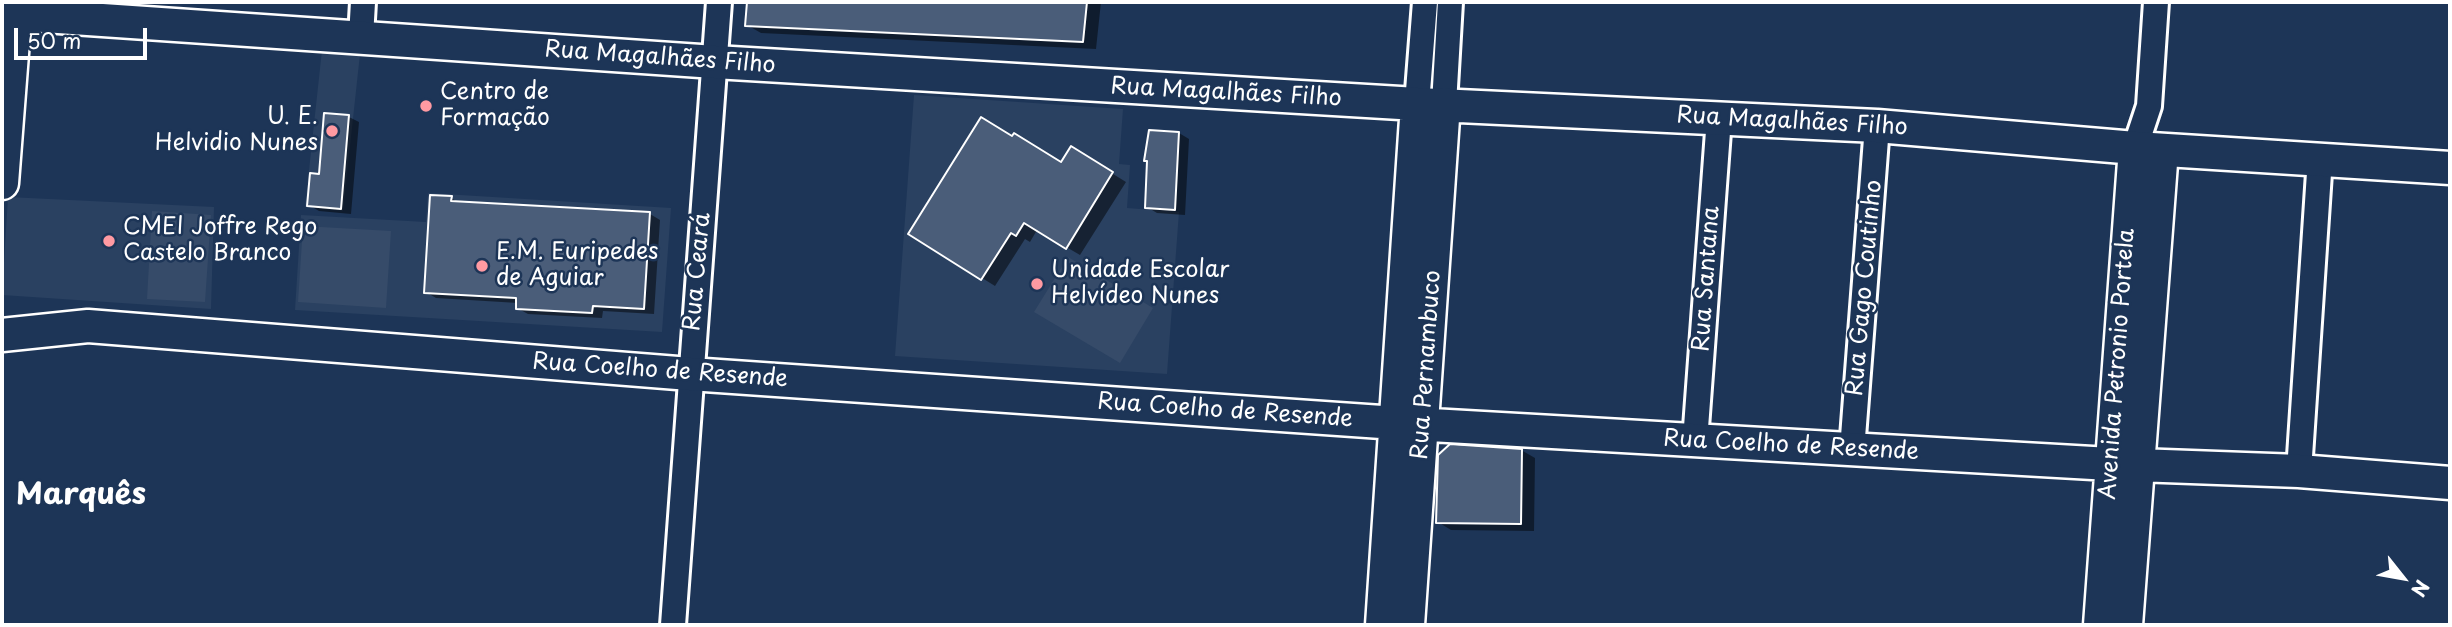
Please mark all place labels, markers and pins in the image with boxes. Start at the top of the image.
place label: Centro de Formação [440,79,550,133]
marker: Centro de Formação [418,98,434,114]
place label: U. E. Helvidio Nunes [155,104,318,158]
marker: U. E. Helvidio Nunes [324,123,340,139]
place label: CMEI Joffre Rego Castelo Branco [123,214,317,268]
marker: CMEI Joffre Rego Castelo Branco [101,233,117,249]
place label: E.M. Euripedes de Aguiar [496,239,659,293]
place label: Unidade Escolar Helvídeo Nunes [1051,257,1229,311]
marker: E.M. Euripedes de Aguiar [474,258,490,274]
marker: Unidade Escolar Helvídeo Nunes [1029,276,1045,292]

